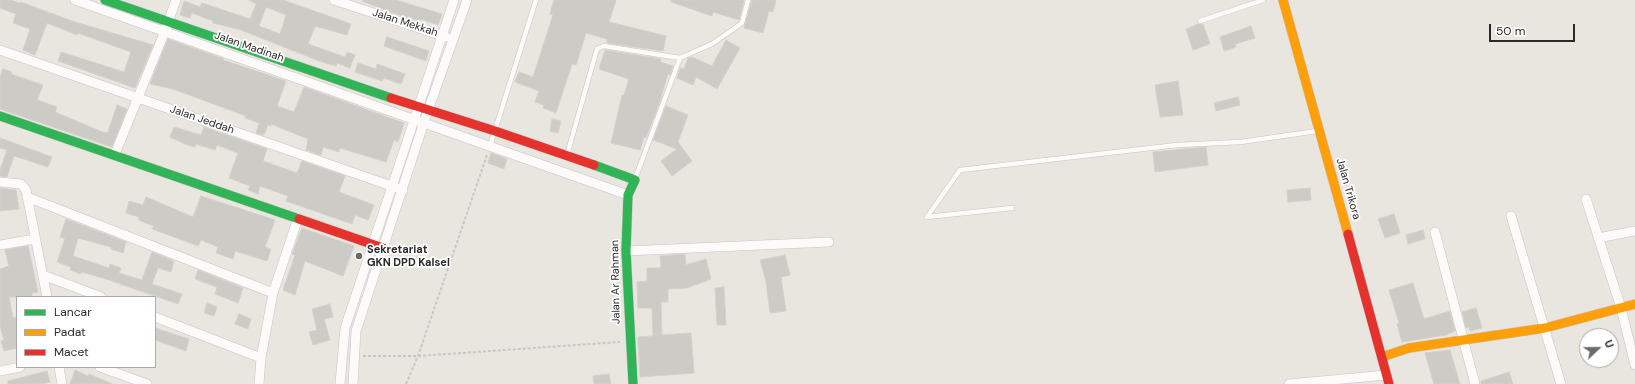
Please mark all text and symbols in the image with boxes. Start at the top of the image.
street label: Jalan Mekkah [371,6,439,40]
scale bar [1491,16,1577,42]
text: 50 m [1496,23,1525,39]
street label: Jalan Madinah [213,29,285,65]
street label: Jalan Jeddah [168,103,236,137]
street label: Jalan Trikora [1333,157,1363,221]
street label: Jalan Ar Rahman [609,240,623,324]
place label: Sekretariat GKN DPD Kalsel [367,243,450,269]
marker: Sekretariat GKN DPD Kalsel [354,251,364,261]
legend [16,296,156,368]
text: Lancar [54,304,92,320]
text: Padat [54,324,86,340]
north arrow [1579,328,1619,368]
text: U [1601,338,1617,350]
text: Macet [54,344,89,360]

